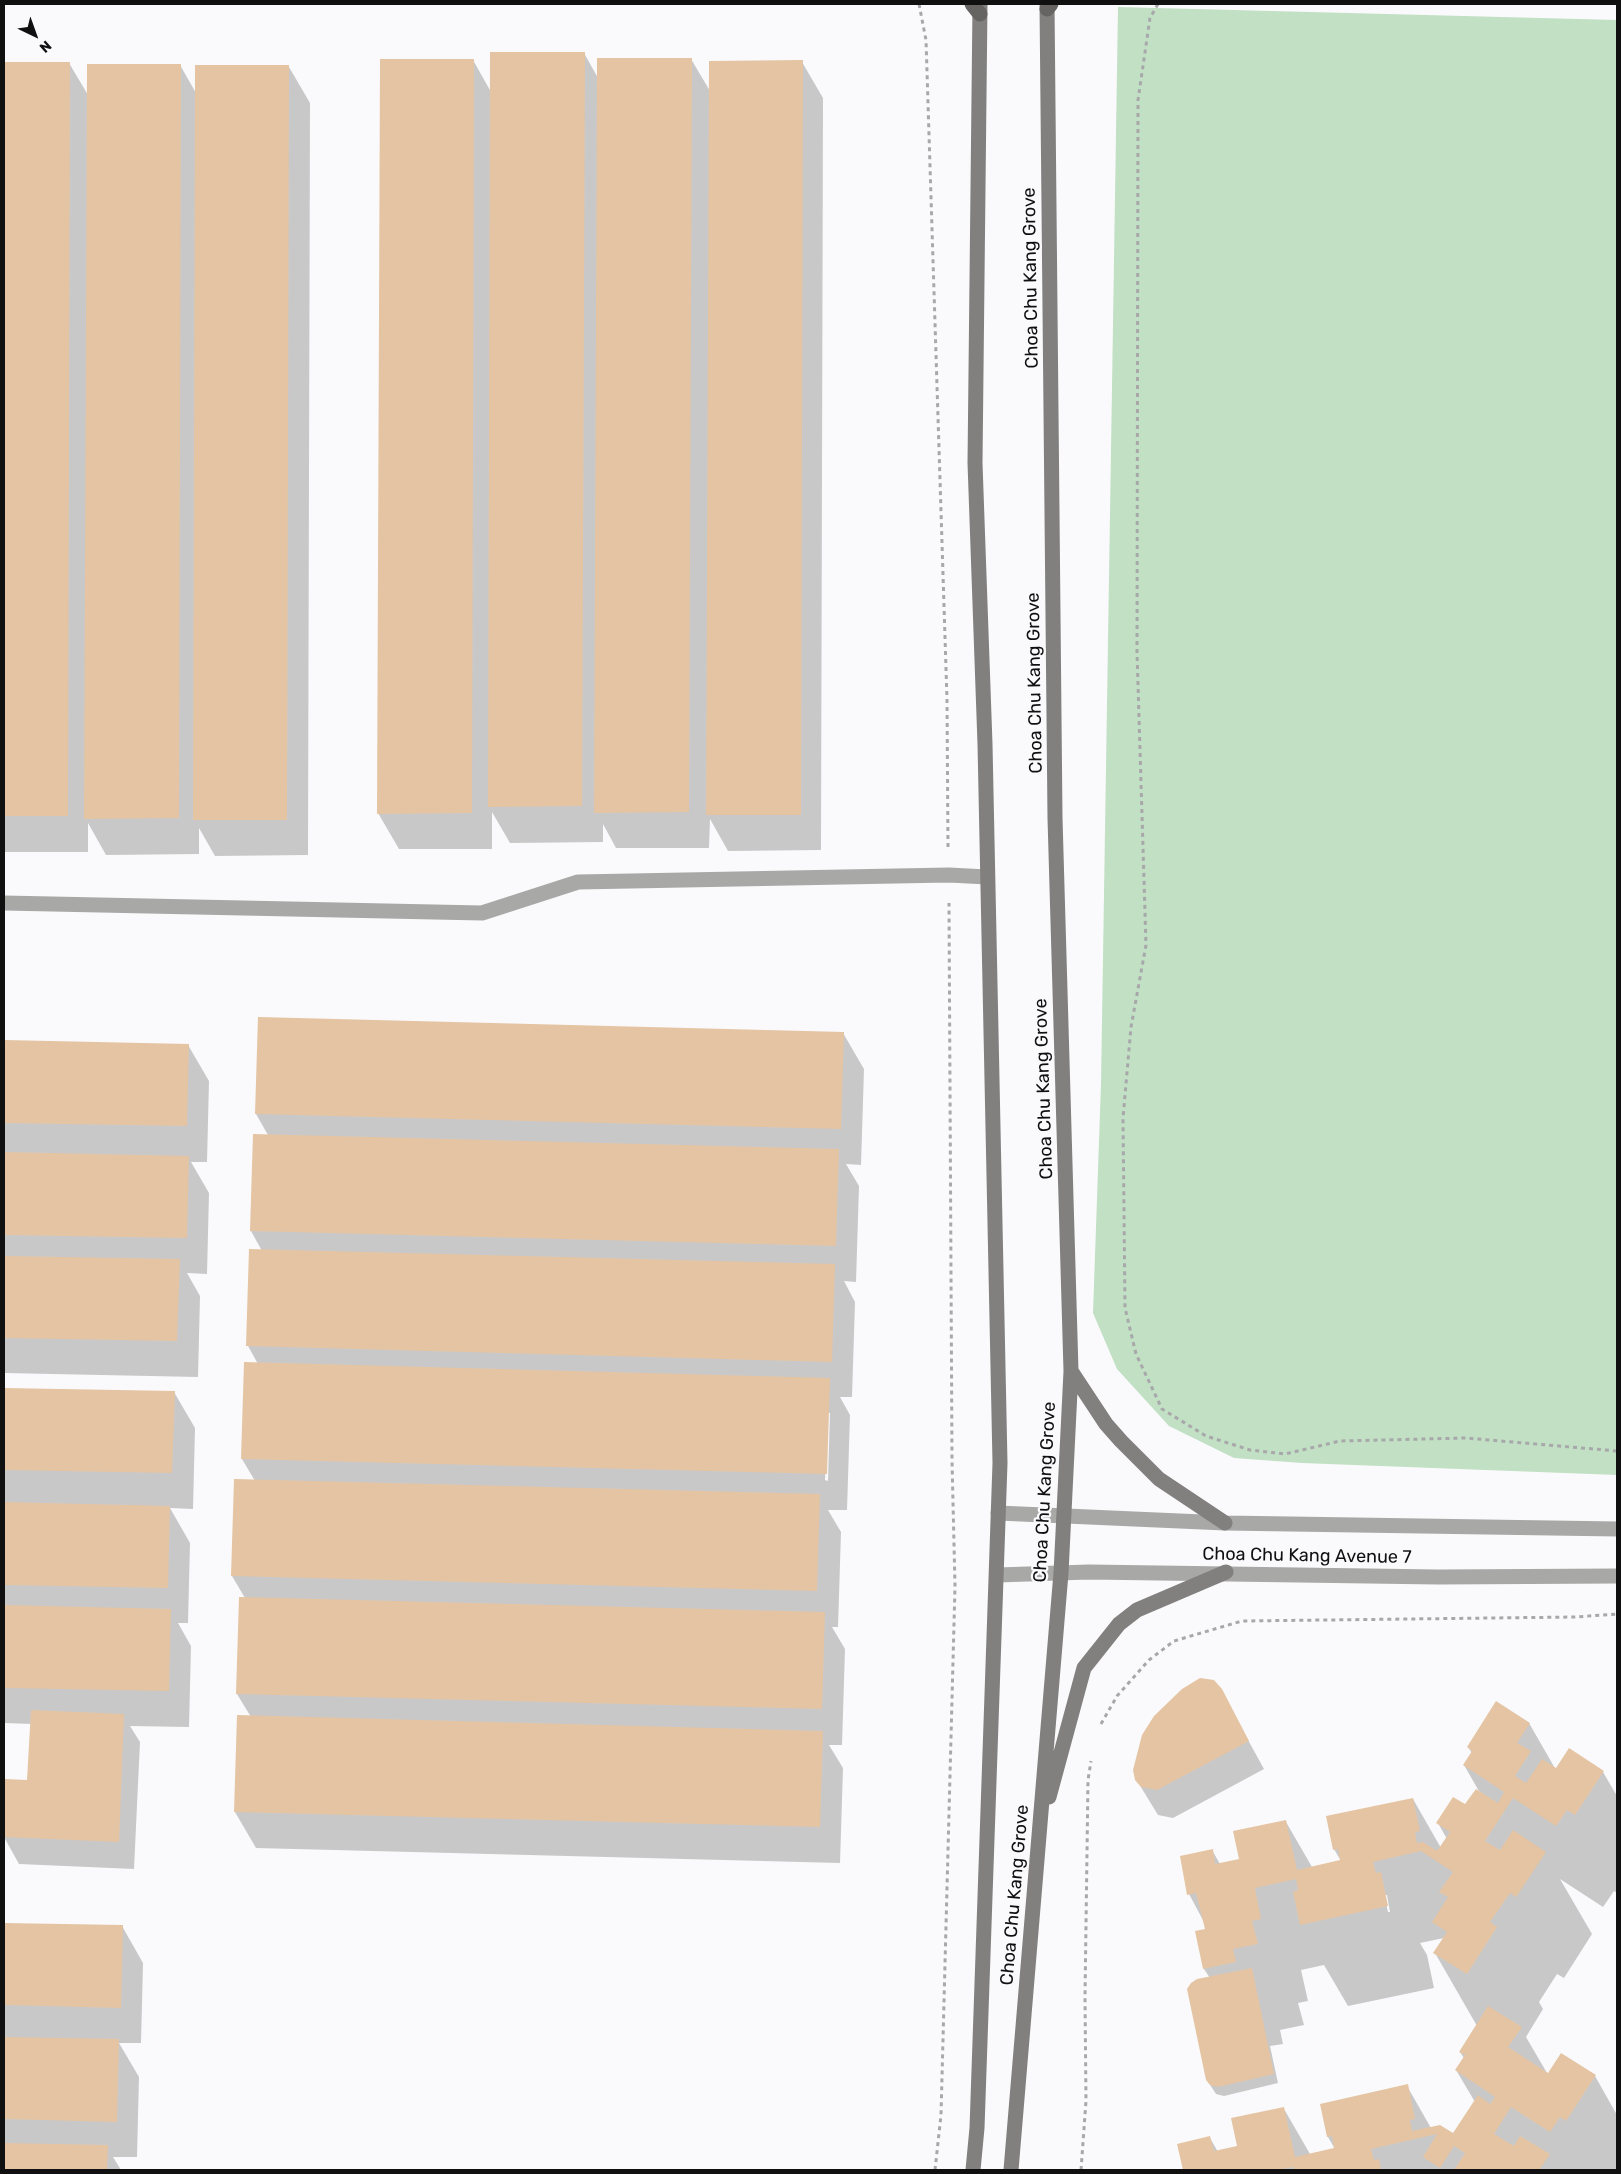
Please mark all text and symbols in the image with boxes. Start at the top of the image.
north arrow [10,10,60,60]
text: N [36,37,55,56]
street label: Choa Chu Kang Grove [1019,187,1043,369]
street label: Choa Chu Kang Grove [1023,592,1047,774]
street label: Choa Chu Kang Grove [1030,998,1058,1180]
street label: Choa Chu Kang Grove [1029,1401,1061,1583]
street label: Choa Chu Kang Avenue 7 [1202,1543,1412,1569]
street label: Choa Chu Kang Grove [996,1804,1034,1986]

